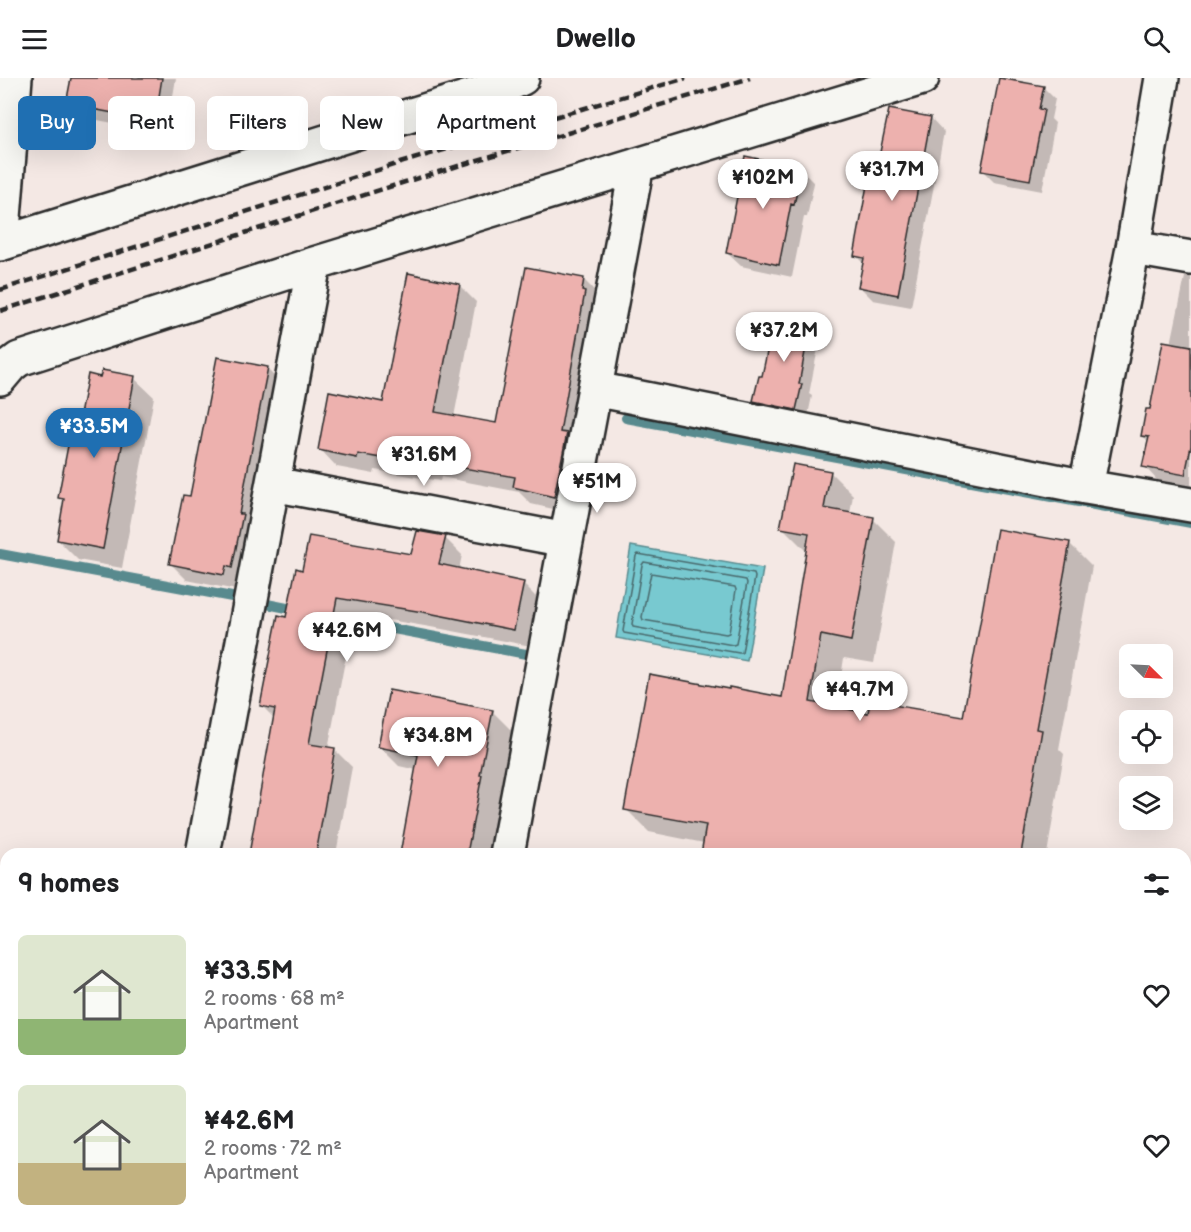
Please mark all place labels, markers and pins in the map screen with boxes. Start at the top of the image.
pin: ¥31.7M [843,151,941,202]
pin: ¥102M [721,159,805,210]
pin: ¥37.2M [735,312,833,363]
pin: ¥33.5M [45,408,143,459]
pin: ¥31.6M [375,436,473,487]
pin: ¥51M [561,463,633,514]
pin: ¥42.6M [298,612,396,663]
pin: ¥49.7M [811,671,909,722]
pin: ¥34.8M [389,717,487,768]

